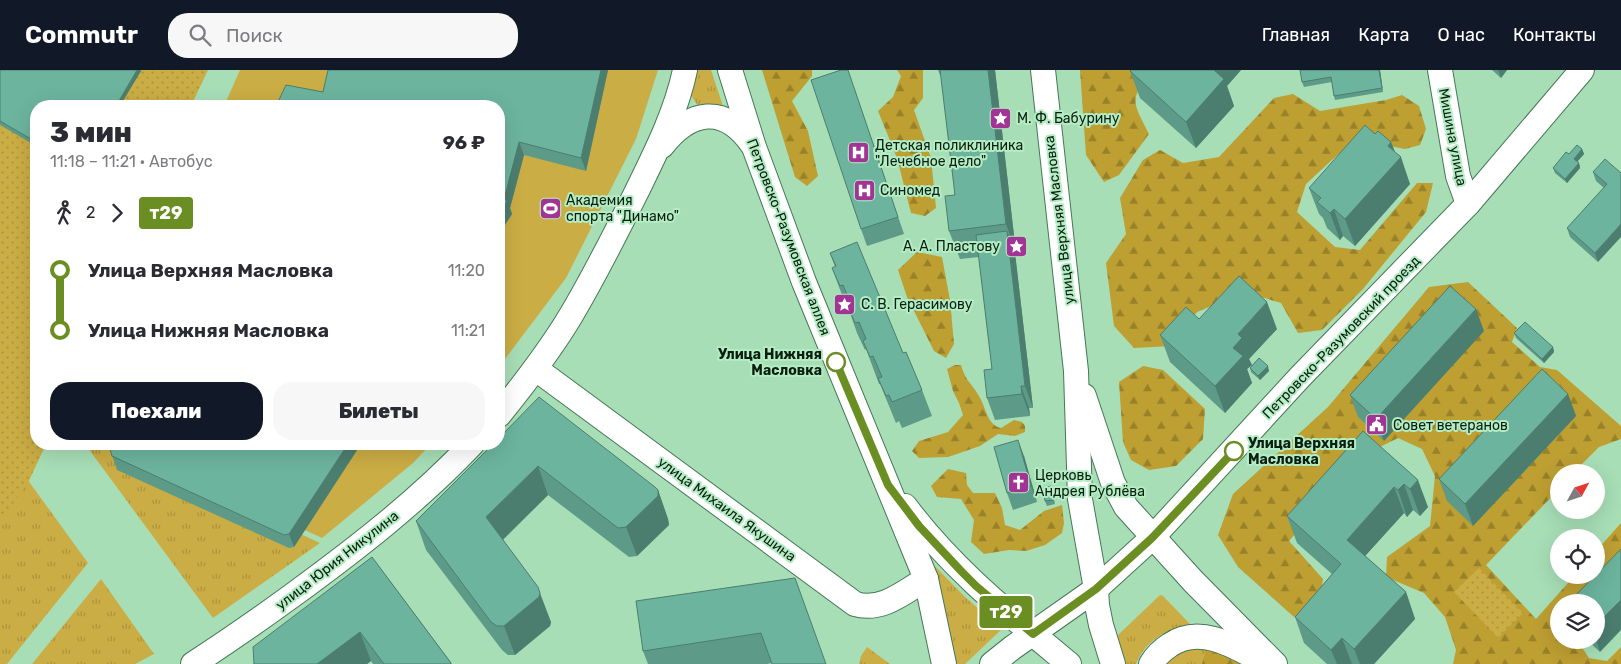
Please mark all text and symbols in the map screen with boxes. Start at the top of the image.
search box [168,13,518,58]
text: Commutr [25,21,138,49]
icon: search [186,21,214,49]
text: Поиск [226,24,283,47]
text: Главная [1262,24,1330,46]
text: Карта [1358,24,1410,46]
text: О нас [1438,24,1485,46]
text: Контакты [1513,24,1596,46]
street label: Мишина улица [1435,87,1470,187]
place icon: М. Ф. Бабурину [989,106,1013,130]
place label: М. Ф. Бабурину [1017,110,1120,127]
text: 3 мин [50,116,132,149]
text: 96 ₽ [443,131,485,154]
street label: улица Верхняя Масловка [1041,135,1078,305]
street label: Петровско-Разумовская аллея [743,136,834,338]
place label: Детская поликлиника "Лечебное дело" [875,137,1023,170]
hospital icon: Детская поликлиника "Лечебное дело" [847,141,871,165]
text: 11:18 – 11:21 · Автобус [50,152,213,171]
hospital icon: Синомед [852,178,876,202]
place label: Синомед [880,182,940,199]
place label: Академия спорта "Динамо" [566,192,679,225]
sports icon: Академия спорта "Динамо" [538,196,562,220]
icon: walk [50,199,78,227]
icon: forward [103,199,131,227]
text: т29 [149,202,183,224]
text: 2 [86,203,95,222]
place icon: А. А. Пластову [1004,234,1028,258]
place label: А. А. Пластову [903,238,1000,255]
street label: Петровско-Разумовский проезд [1259,252,1424,422]
text: Улица Верхняя Масловка [88,259,333,282]
text: 11:20 [448,261,485,280]
place icon: С. В. Герасимову [833,292,857,316]
place label: С. В. Герасимову [861,296,973,313]
text: Улица Нижняя Масловка [88,319,329,342]
text: 11:21 [451,321,485,340]
place label: Улица Нижняя Масловка [718,346,822,379]
marker: Улица Нижняя Масловка [826,352,846,372]
button: Поехали [50,382,263,440]
button: Билеты [273,382,485,440]
public building icon: Совет ветеранов [1365,413,1389,437]
place label: Совет ветеранов [1393,417,1508,434]
place label: Улица Верхняя Масловка [1248,435,1355,468]
marker: Улица Верхняя Масловка [1224,441,1244,461]
street label: улица Михаила Якушина [654,454,799,565]
north arrow [1550,464,1605,519]
map controls [1550,464,1605,649]
place label: Церковь Андрея Рублёва [1035,467,1145,500]
church icon: Церковь Андрея Рублёва [1007,471,1031,495]
street label: улица Юрия Никулина [273,507,402,614]
button: locate [1550,529,1605,584]
button: layers [1550,594,1605,649]
line badge: т29 [977,596,1035,628]
text: т29 [989,601,1023,623]

